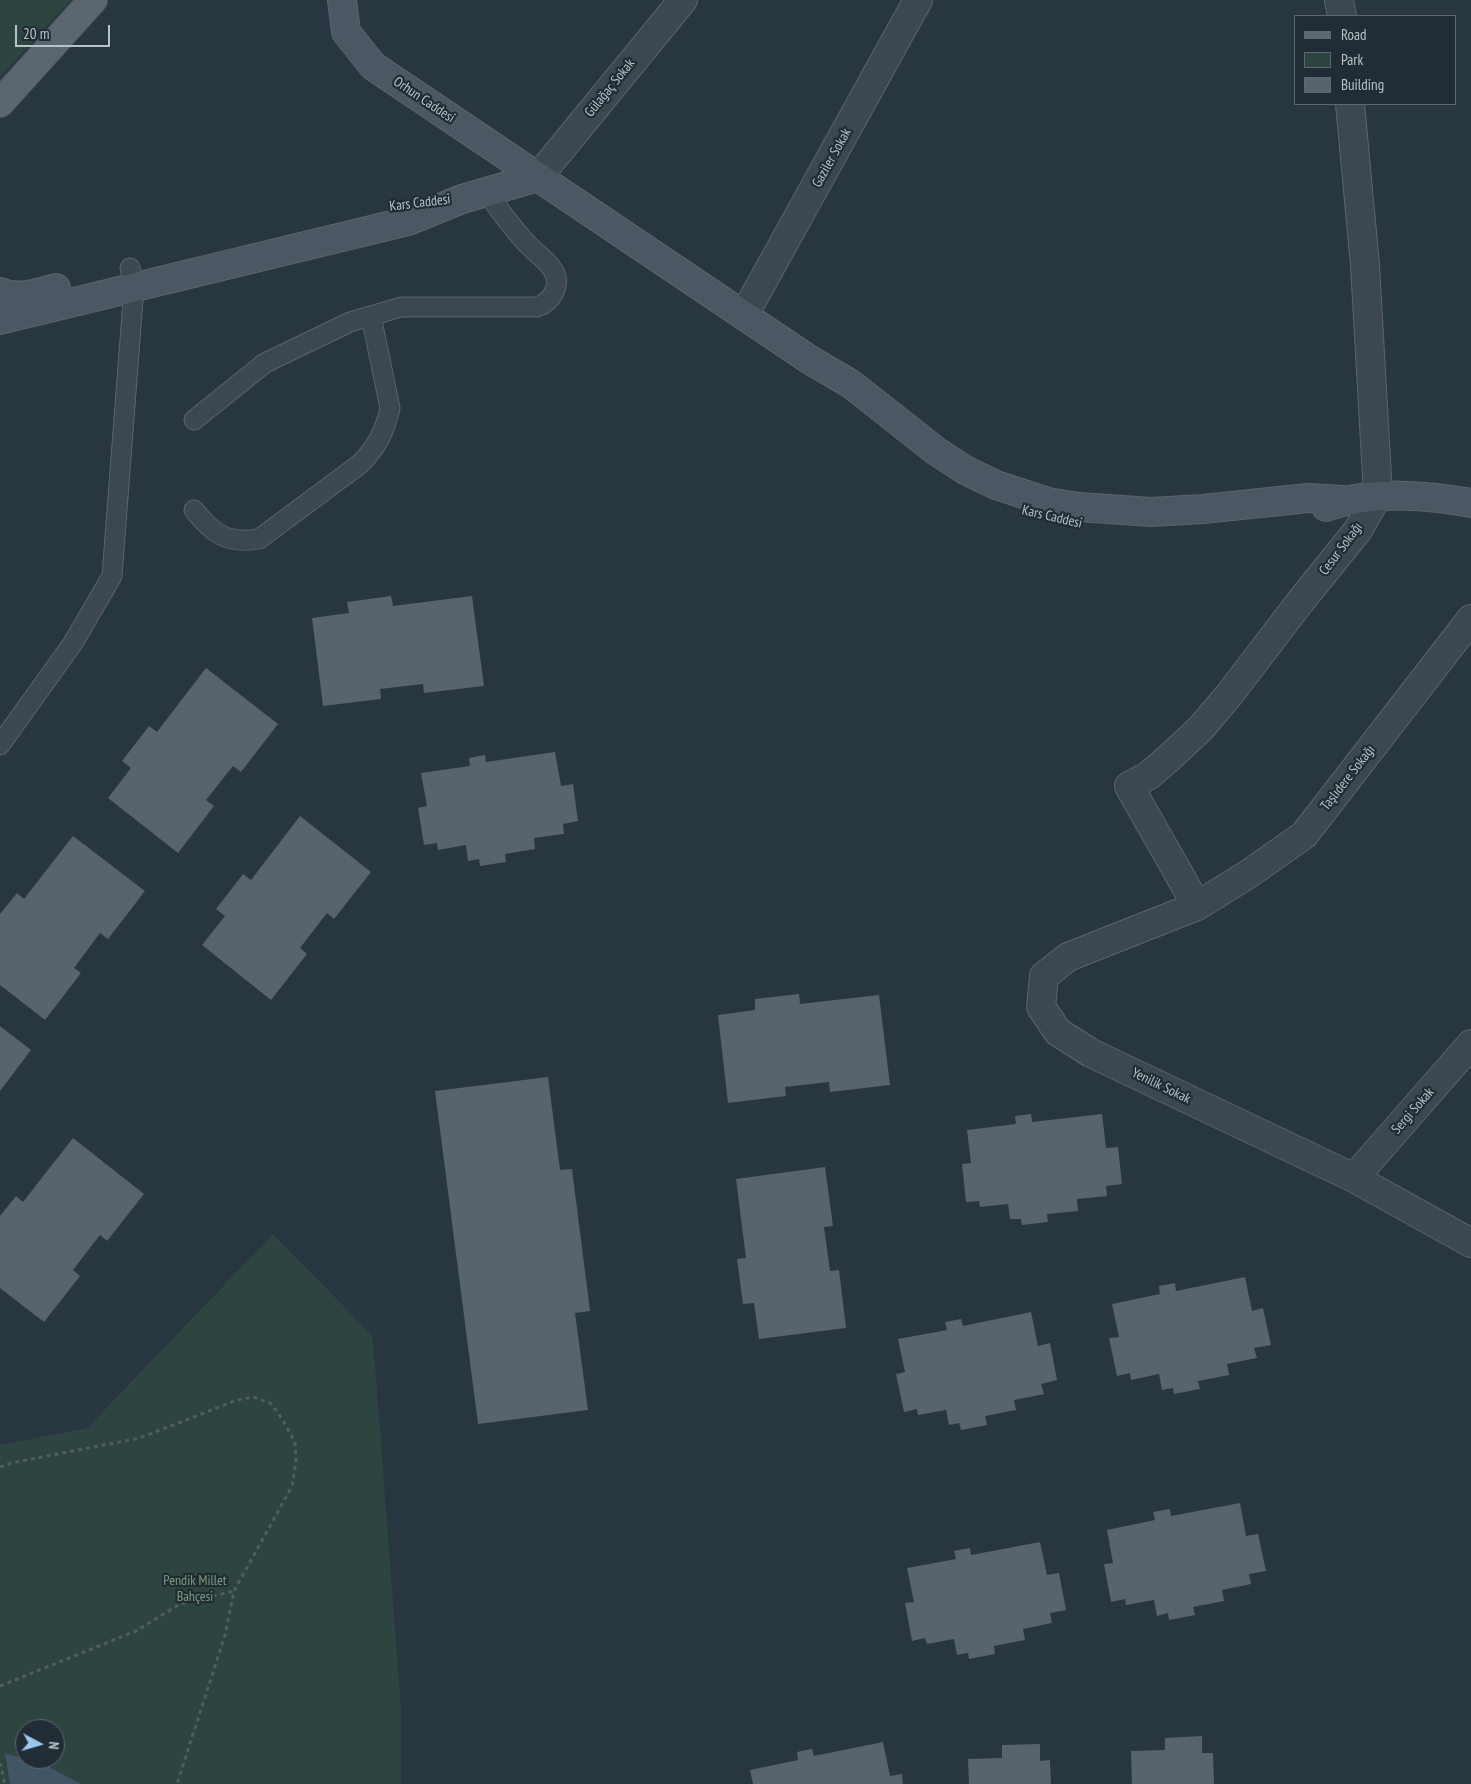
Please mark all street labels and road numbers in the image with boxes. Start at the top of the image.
street label: Gülağaç Sokak [581,56,639,120]
street label: Orhun Caddesi [390,73,458,127]
street label: Gaziler Sokak [809,126,855,190]
street label: Kars Caddesi [389,191,451,215]
street label: Kars Caddesi [1020,502,1084,532]
street label: Cesur Sokağı [1316,519,1366,579]
street label: Taşlıdere Sokağı [1317,742,1379,814]
street label: Yenilik Sokak [1129,1065,1193,1107]
street label: Sergi Sokak [1388,1084,1438,1138]

